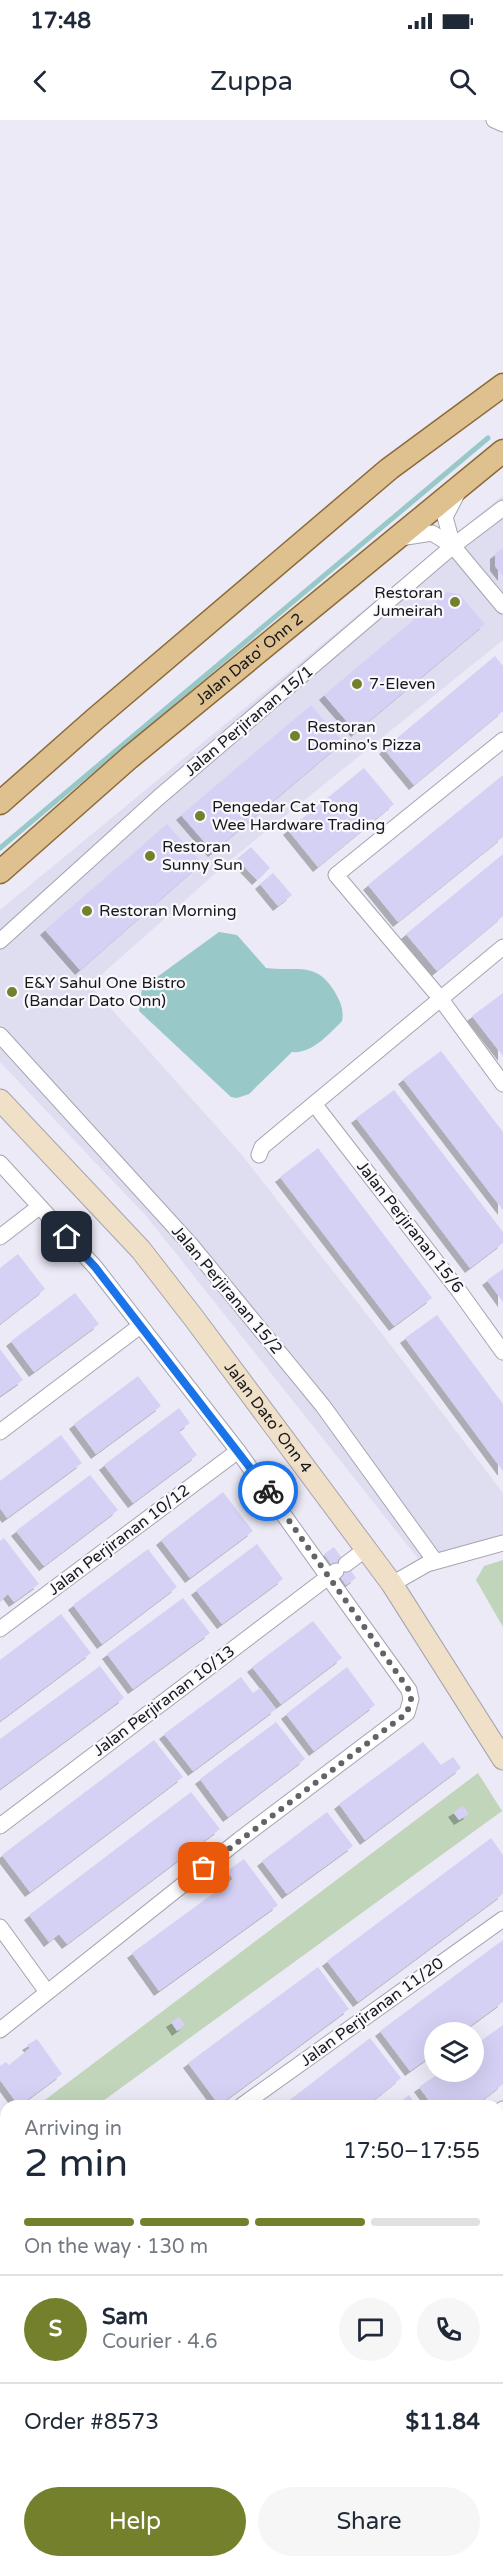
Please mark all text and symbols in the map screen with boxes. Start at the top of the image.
text: 17:48 [30,8,91,34]
icon: back [24,65,57,98]
text: Zuppa [210,65,293,98]
icon: search [446,65,479,98]
place label: Restoran Jumeirah [373,583,443,621]
marker: Restoran Jumeirah [448,595,462,609]
street label: Jalan Dato' Onn 2 [191,609,308,709]
street label: Jalan Perjiranan 15/1 [180,661,318,781]
place label: 7-Eleven [369,674,436,694]
marker: 7-Eleven [350,677,364,691]
place label: Restoran Domino's Pizza [307,717,421,755]
marker: Restoran Domino's Pizza [288,729,302,743]
place label: Pengedar Cat Tong Wee Hardware Trading [212,797,385,835]
marker: Pengedar Cat Tong Wee Hardware Trading [193,809,207,823]
place label: Restoran Sunny Sun [162,837,243,875]
marker: Restoran Sunny Sun [143,849,157,863]
place label: Restoran Morning [99,901,236,921]
marker: Restoran Morning [80,904,94,918]
place label: E&Y Sahul One Bistro (Bandar Dato Onn) [24,973,186,1011]
marker: E&Y Sahul One Bistro (Bandar Dato Onn) [5,985,19,999]
street label: Jalan Perjiranan 15/6 [352,1157,468,1297]
pin [41,1211,92,1262]
icon: home [50,1220,83,1253]
street label: Jalan Perjiranan 15/2 [167,1221,287,1359]
street label: Jalan Dato' Onn 4 [220,1358,316,1477]
courier [238,1461,298,1521]
icon: bike [252,1475,285,1508]
street label: Jalan Perjiranan 10/12 [44,1480,194,1600]
street label: Jalan Perjiranan 10/13 [89,1641,239,1761]
pin [178,1842,229,1893]
icon: bag [187,1851,220,1884]
street label: Jalan Perjiranan 11/20 [296,1953,448,2071]
map controls [424,2022,484,2082]
button: layers [424,2022,484,2082]
text: Arriving in [24,2117,122,2141]
text: 17:50–17:55 [343,2138,480,2164]
text: 2 min [24,2140,128,2187]
text: On the way · 130 m [24,2235,208,2259]
button: chat [339,2298,402,2361]
button: phone [417,2298,480,2361]
text: Sam [102,2304,148,2330]
text: S [49,2316,62,2342]
text: Courier · 4.6 [102,2330,217,2354]
text: Order #8573 [24,2409,159,2435]
text: $11.84 [406,2409,480,2435]
button: Help [24,2487,246,2556]
button: Share [258,2487,480,2556]

